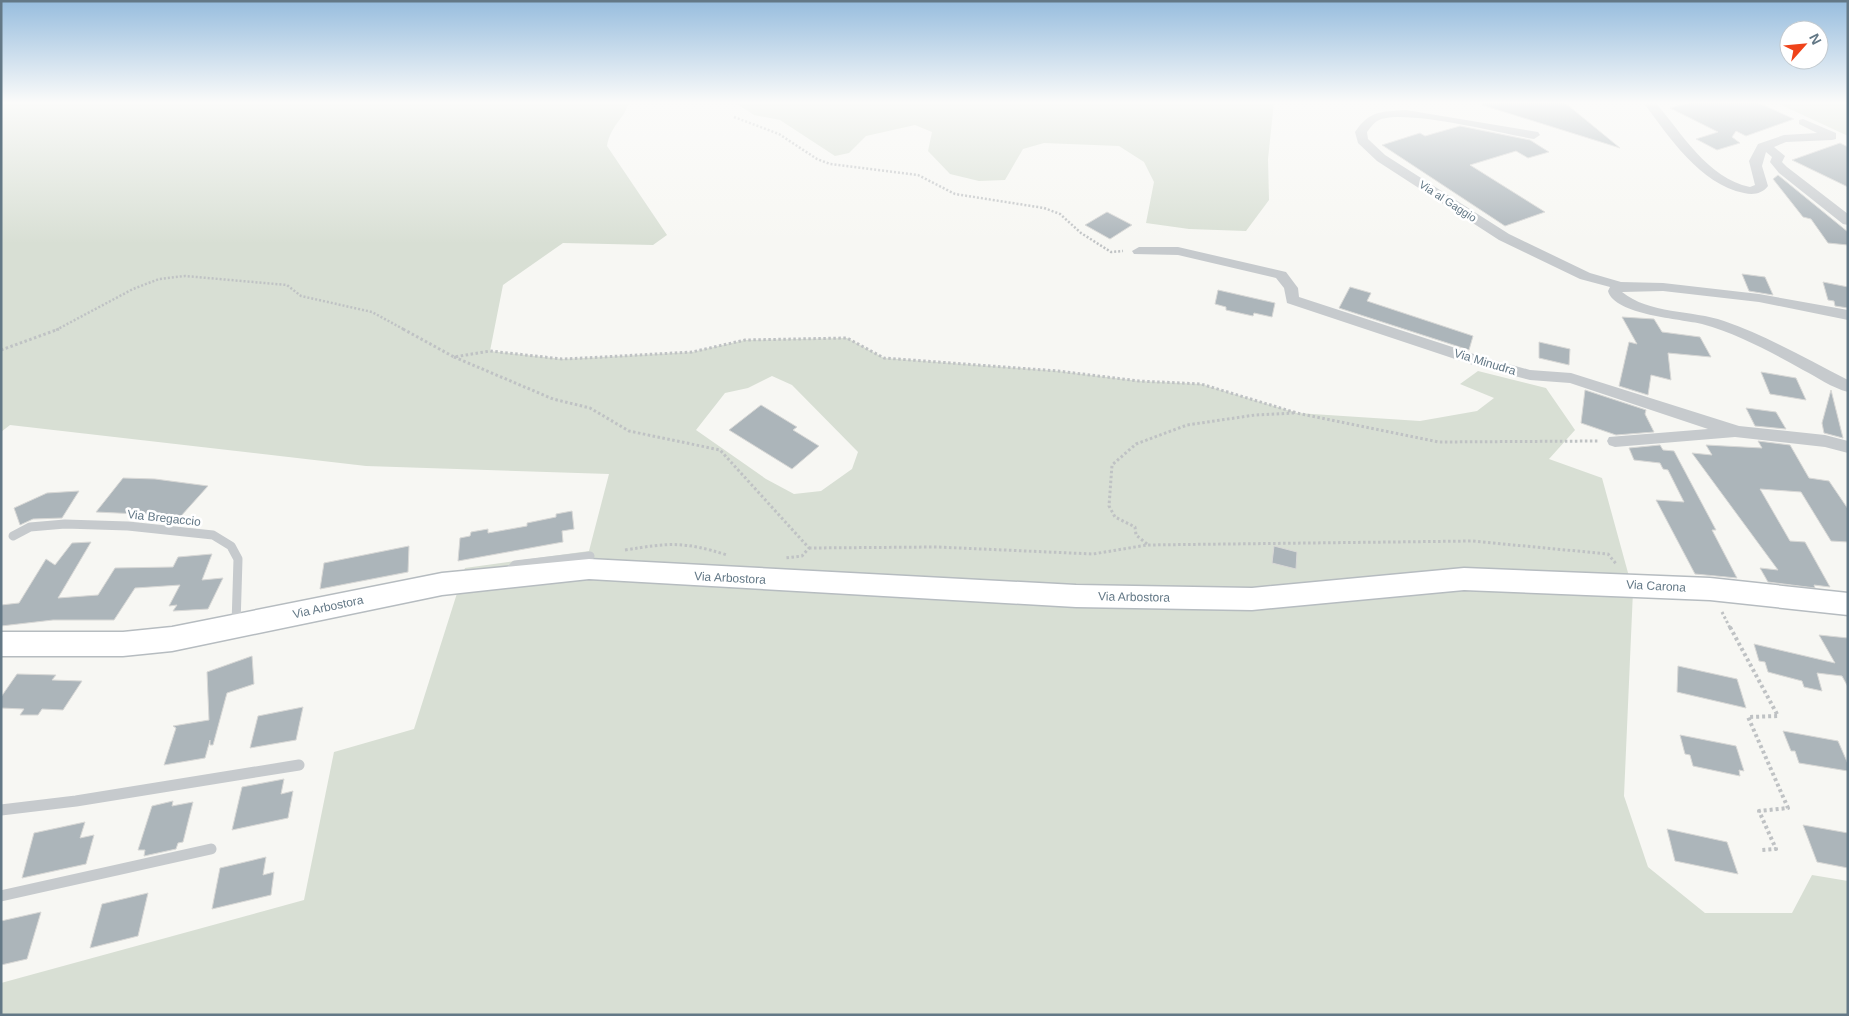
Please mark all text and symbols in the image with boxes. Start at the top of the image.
north arrow [1779,20,1829,70]
text: N [1806,31,1825,47]
street label: Via al Gaggio [1417,178,1479,224]
street label: Via Minudra [1452,346,1518,378]
street label: Via Bregaccio [127,507,202,529]
street label: Via Arbostora [694,569,767,587]
street label: Via Carona [1626,577,1687,595]
street label: Via Arbostora [1098,589,1170,605]
street label: Via Arbostora [291,593,365,621]

